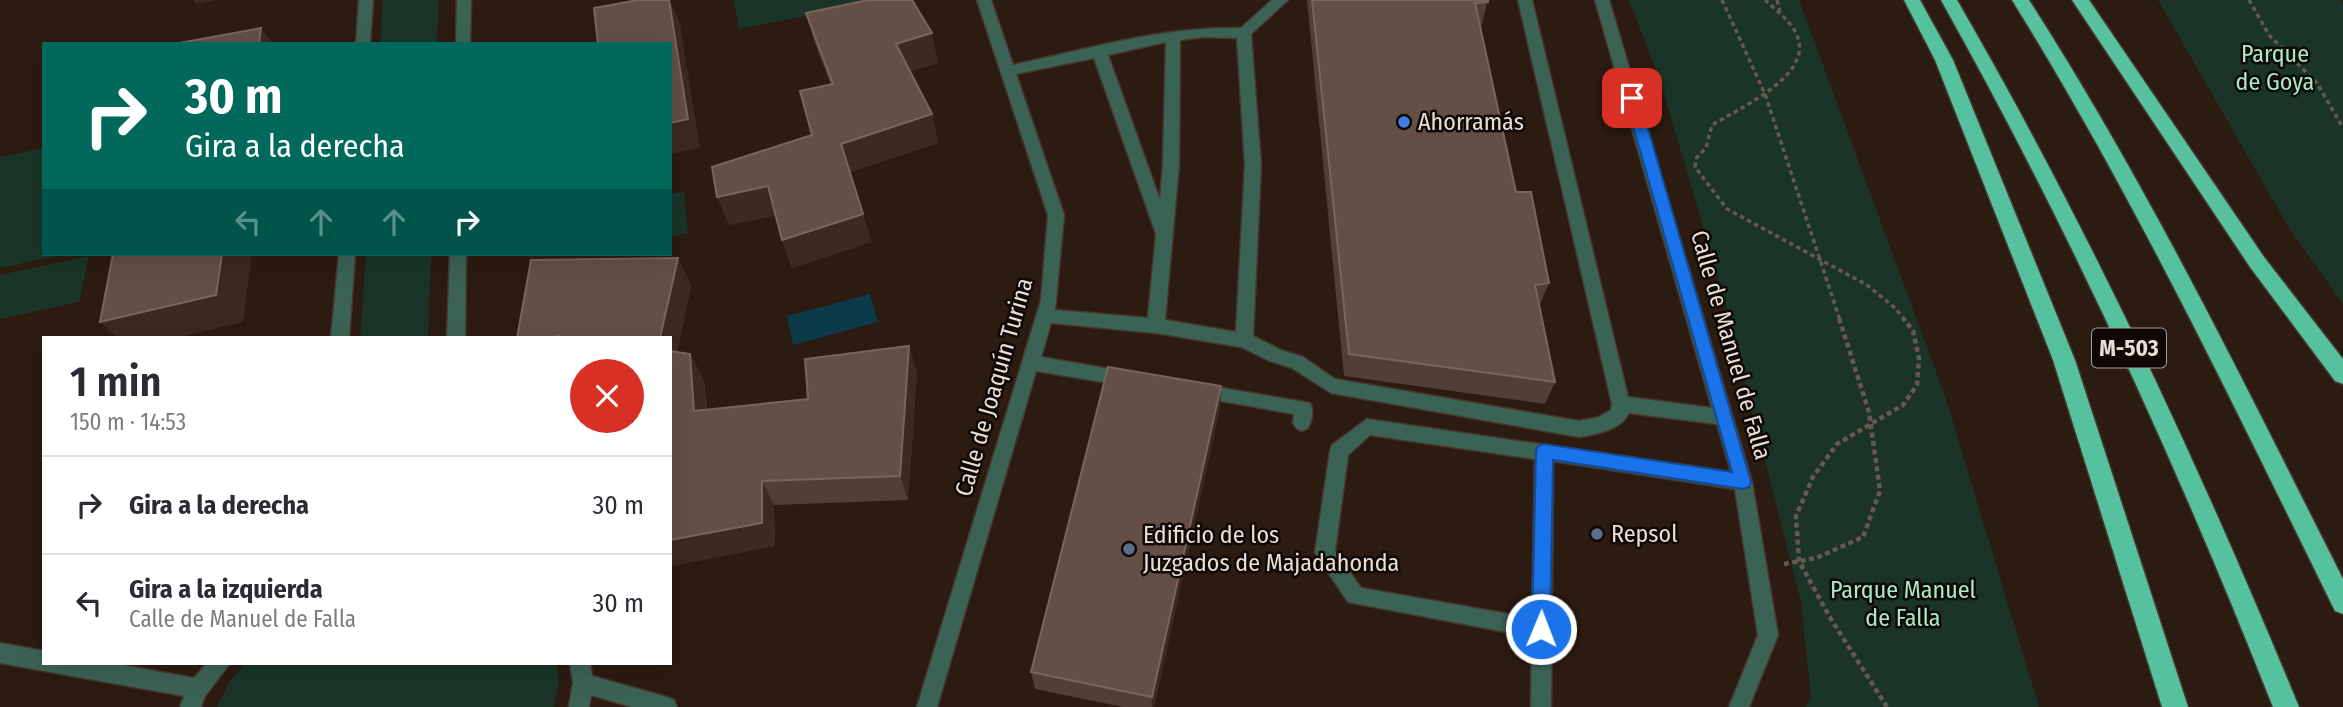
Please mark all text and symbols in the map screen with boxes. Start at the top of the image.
park label: Parque de Goya [2236,40,2314,96]
text: 30 m [185,67,283,126]
pin [1602,68,1662,128]
icon: right [70,70,161,161]
icon: arrive [1613,79,1651,117]
place label: Ahorramás [1418,108,1524,136]
marker: Ahorramás [1396,114,1412,130]
text: Gira a la derecha [185,127,405,165]
icon: left [229,203,267,241]
icon: ahead [302,203,340,241]
icon: ahead [375,203,413,241]
icon: right [448,203,486,241]
street label: Calle de Manuel de Falla [1685,227,1777,463]
street label: Calle de Joaquín Turina [949,275,1039,499]
road number: M-503 [2092,328,2166,368]
text: 1 min [70,357,161,407]
button: close [570,359,644,433]
text: 150 m · 14:53 [70,408,186,436]
icon: right [70,486,108,524]
text: Gira a la derecha [129,490,309,521]
text: 30 m [593,490,644,521]
place label: Repsol [1611,520,1678,548]
place label: Edificio de los Juzgados de Majadahonda [1143,521,1399,577]
marker: Repsol [1589,526,1605,542]
marker: Edificio de los Juzgados de Majadahonda [1121,541,1137,557]
text: Gira a la izquierda [129,574,323,605]
park label: Parque Manuel de Falla [1830,576,1976,632]
icon: left [70,584,108,622]
text: 30 m [593,588,644,619]
position arrow [1504,592,1578,666]
text: Calle de Manuel de Falla [129,605,356,633]

